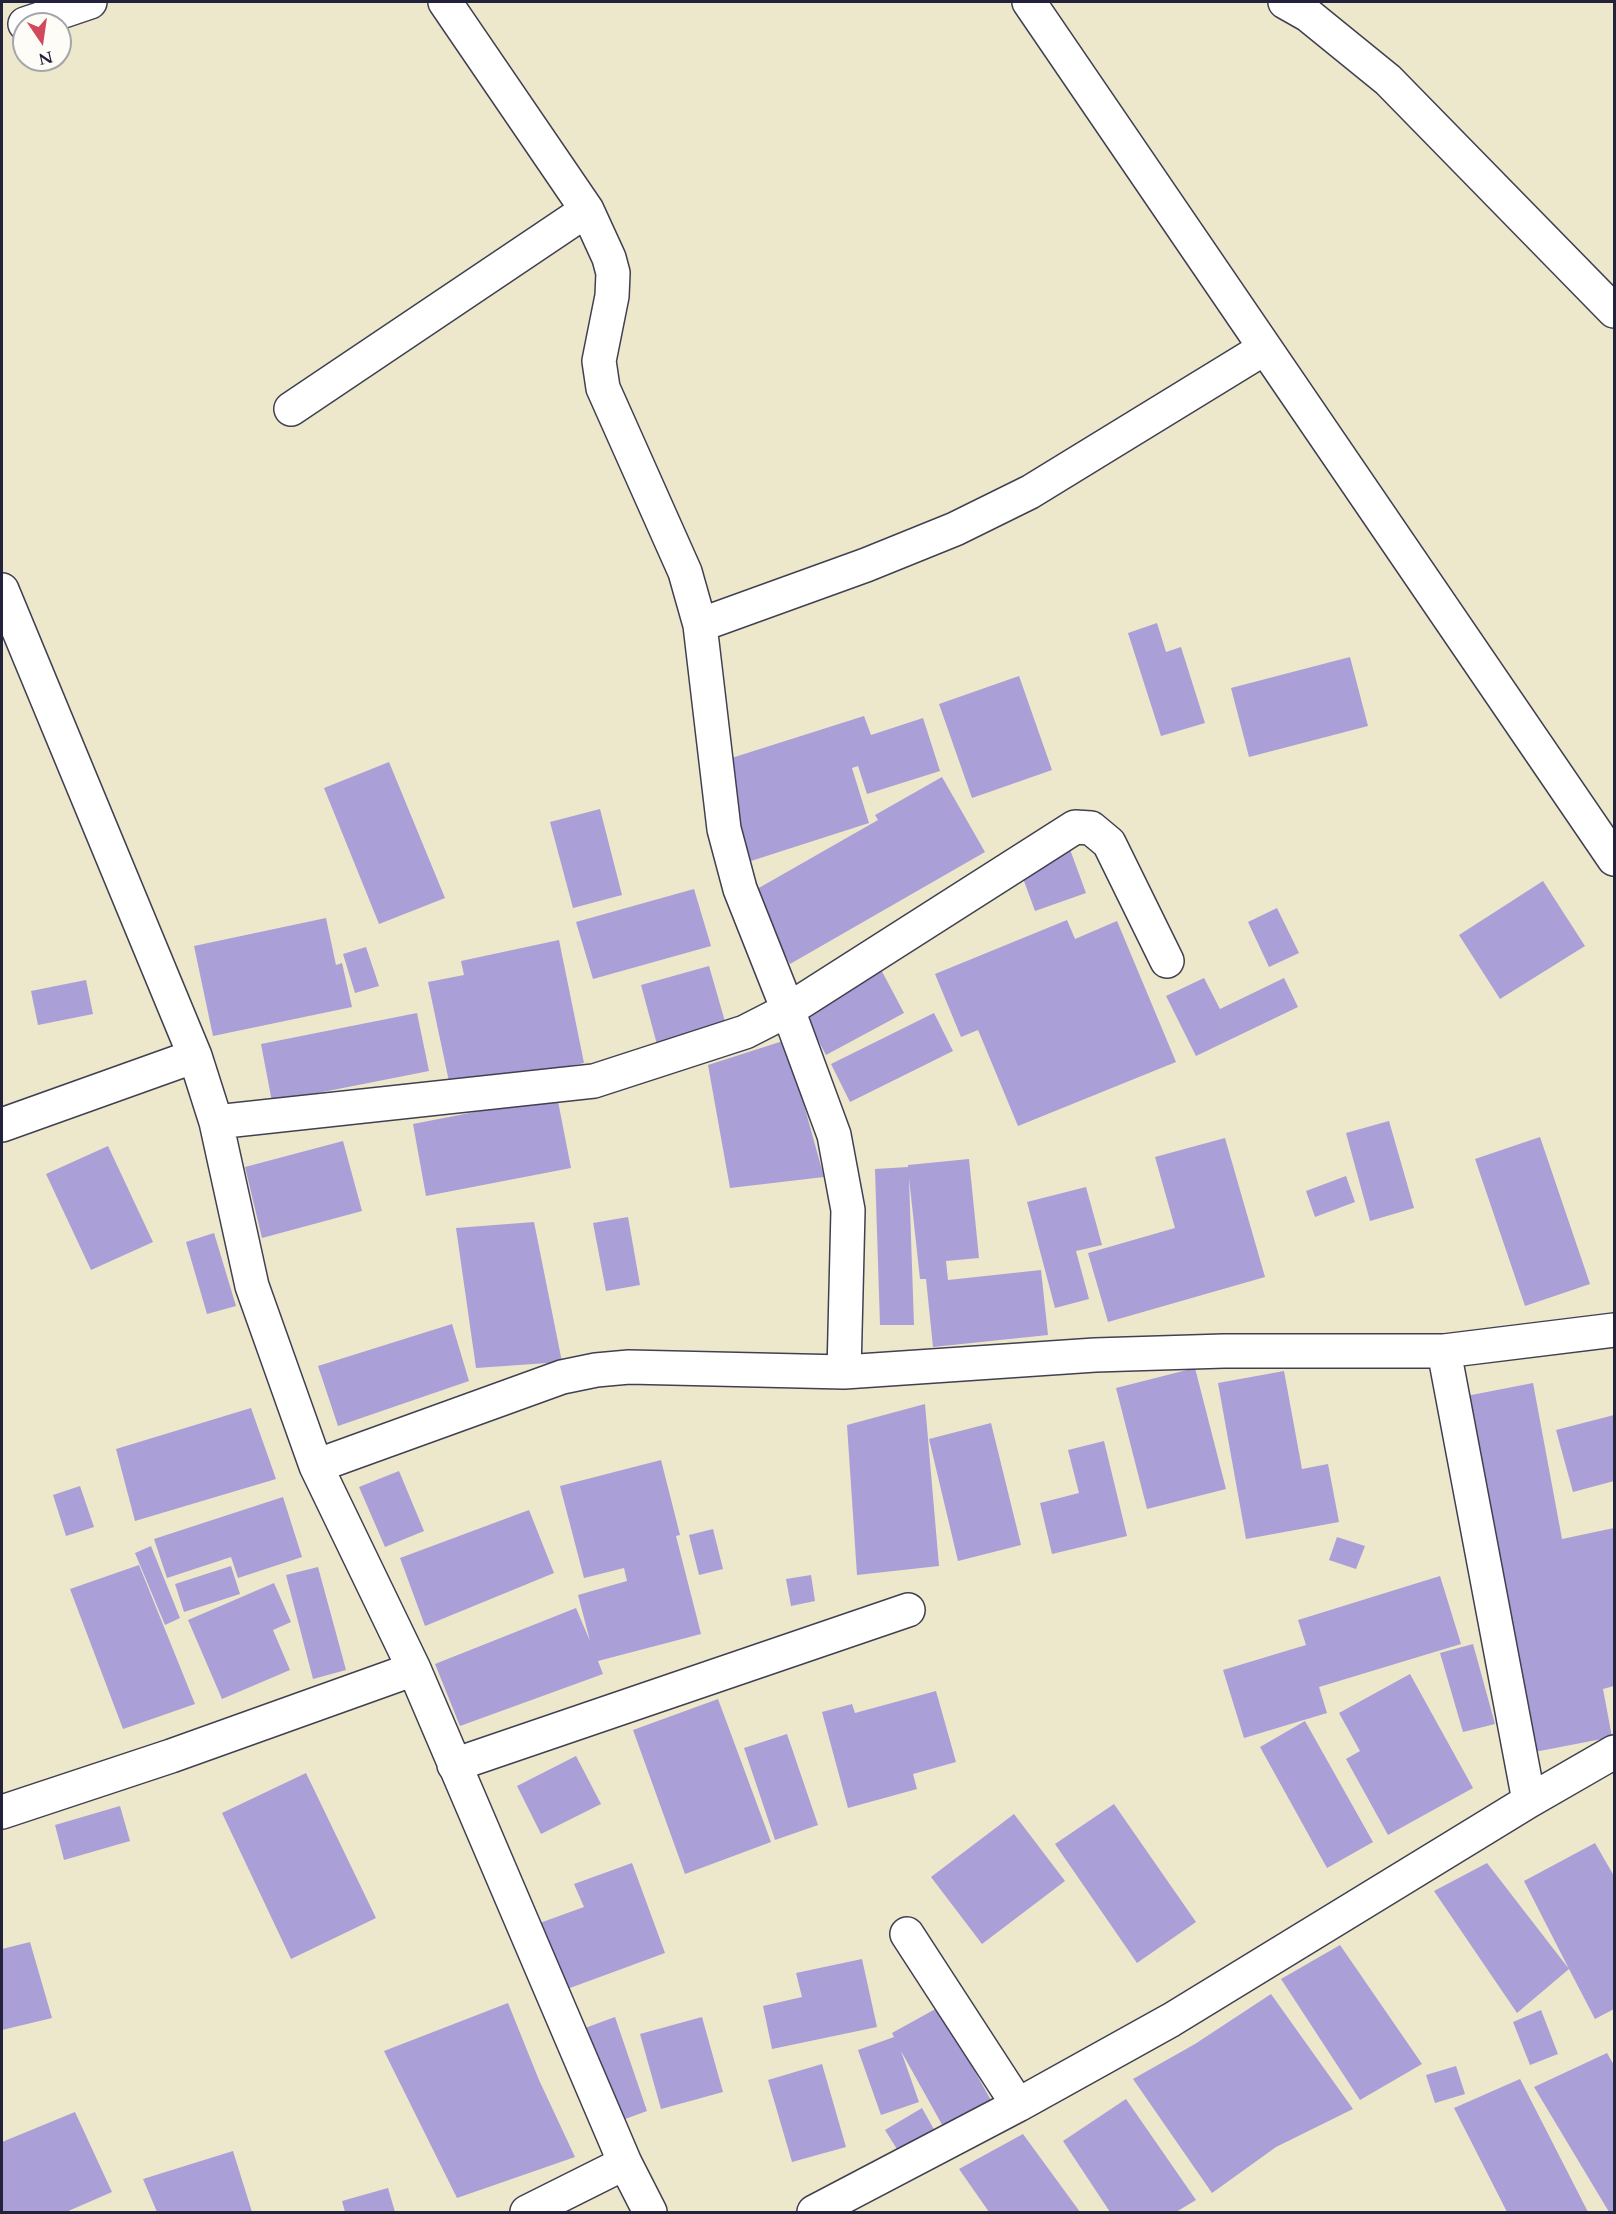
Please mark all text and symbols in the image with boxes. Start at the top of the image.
north arrow [12,12,72,72]
text: N [36,45,55,70]

